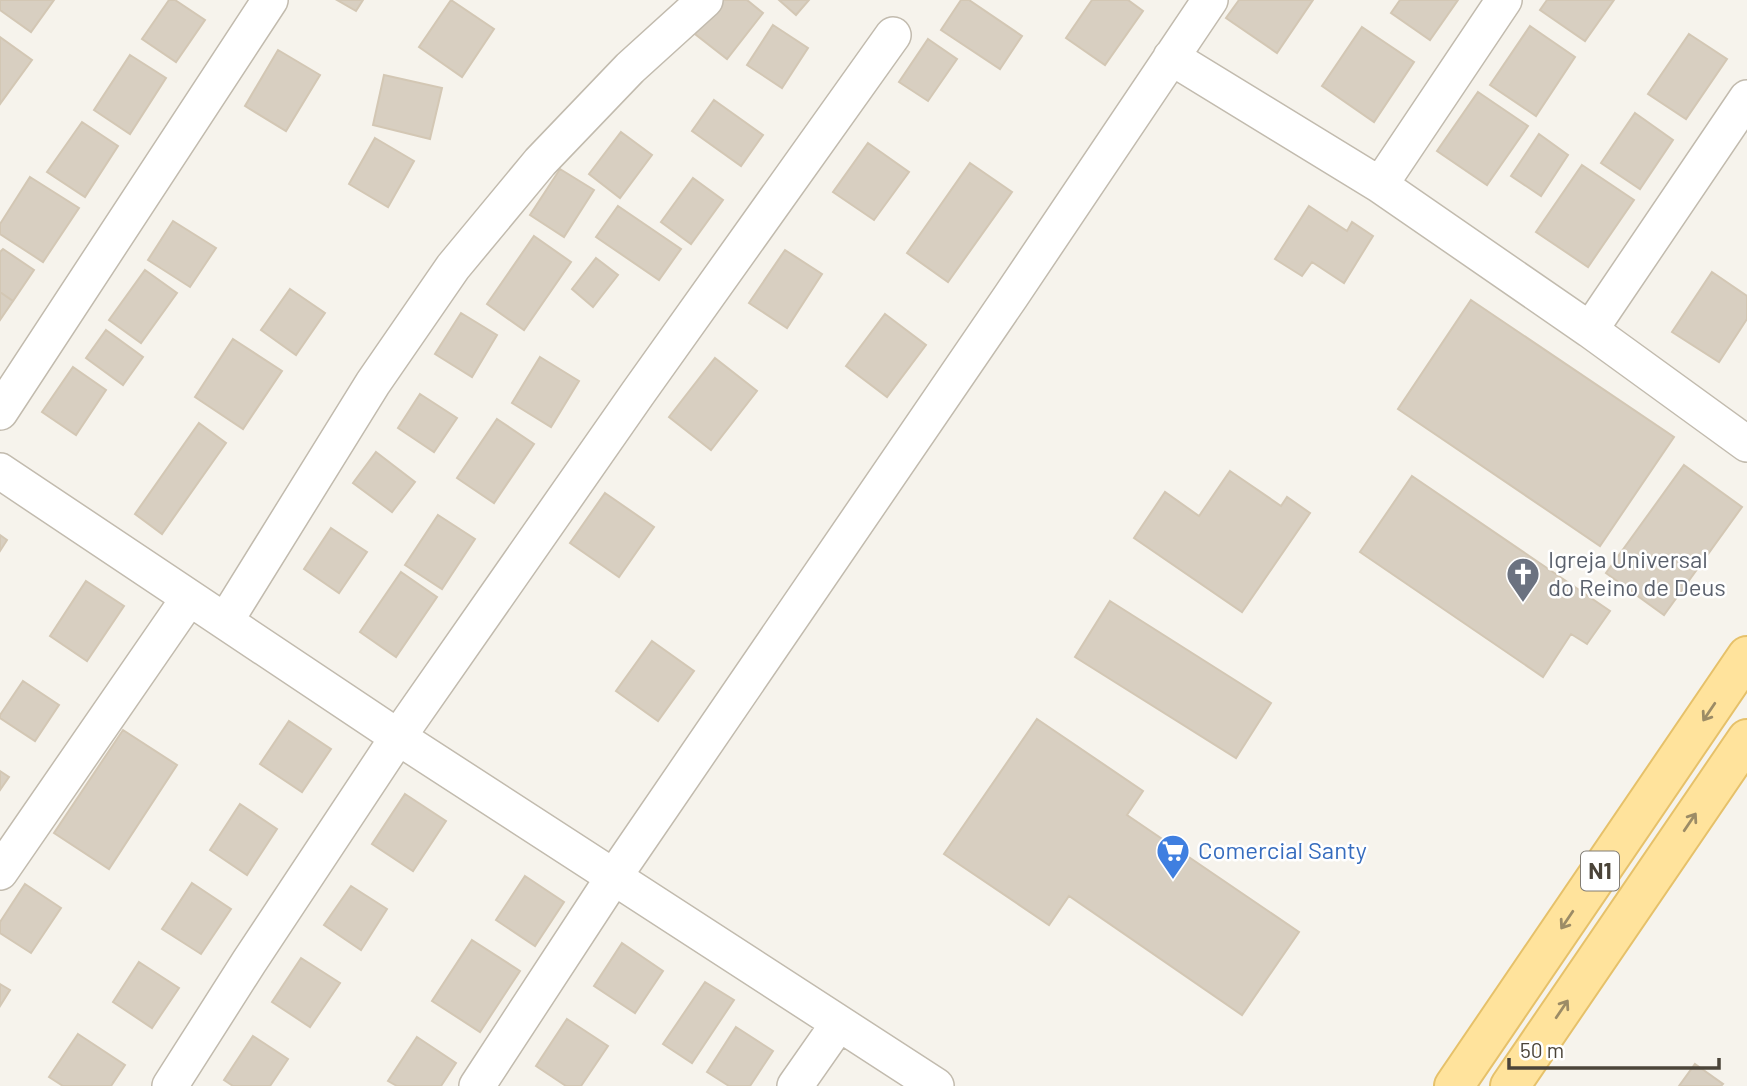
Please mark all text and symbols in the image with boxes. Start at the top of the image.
place label: Igreja Universal do Reino de Deus [1548,544,1726,601]
church icon: Igreja Universal do Reino de Deus [1504,555,1542,604]
one-way arrow [1701,702,1716,721]
one-way arrow [1683,812,1697,832]
supermarket icon: Comercial Santy [1154,832,1192,881]
place label: Comercial Santy [1198,835,1367,864]
road number: N1 [1581,852,1619,890]
one-way arrow [1560,910,1574,930]
one-way arrow [1555,1000,1569,1020]
scale bar [1509,1026,1719,1070]
text: 50 m [1520,1037,1564,1062]

